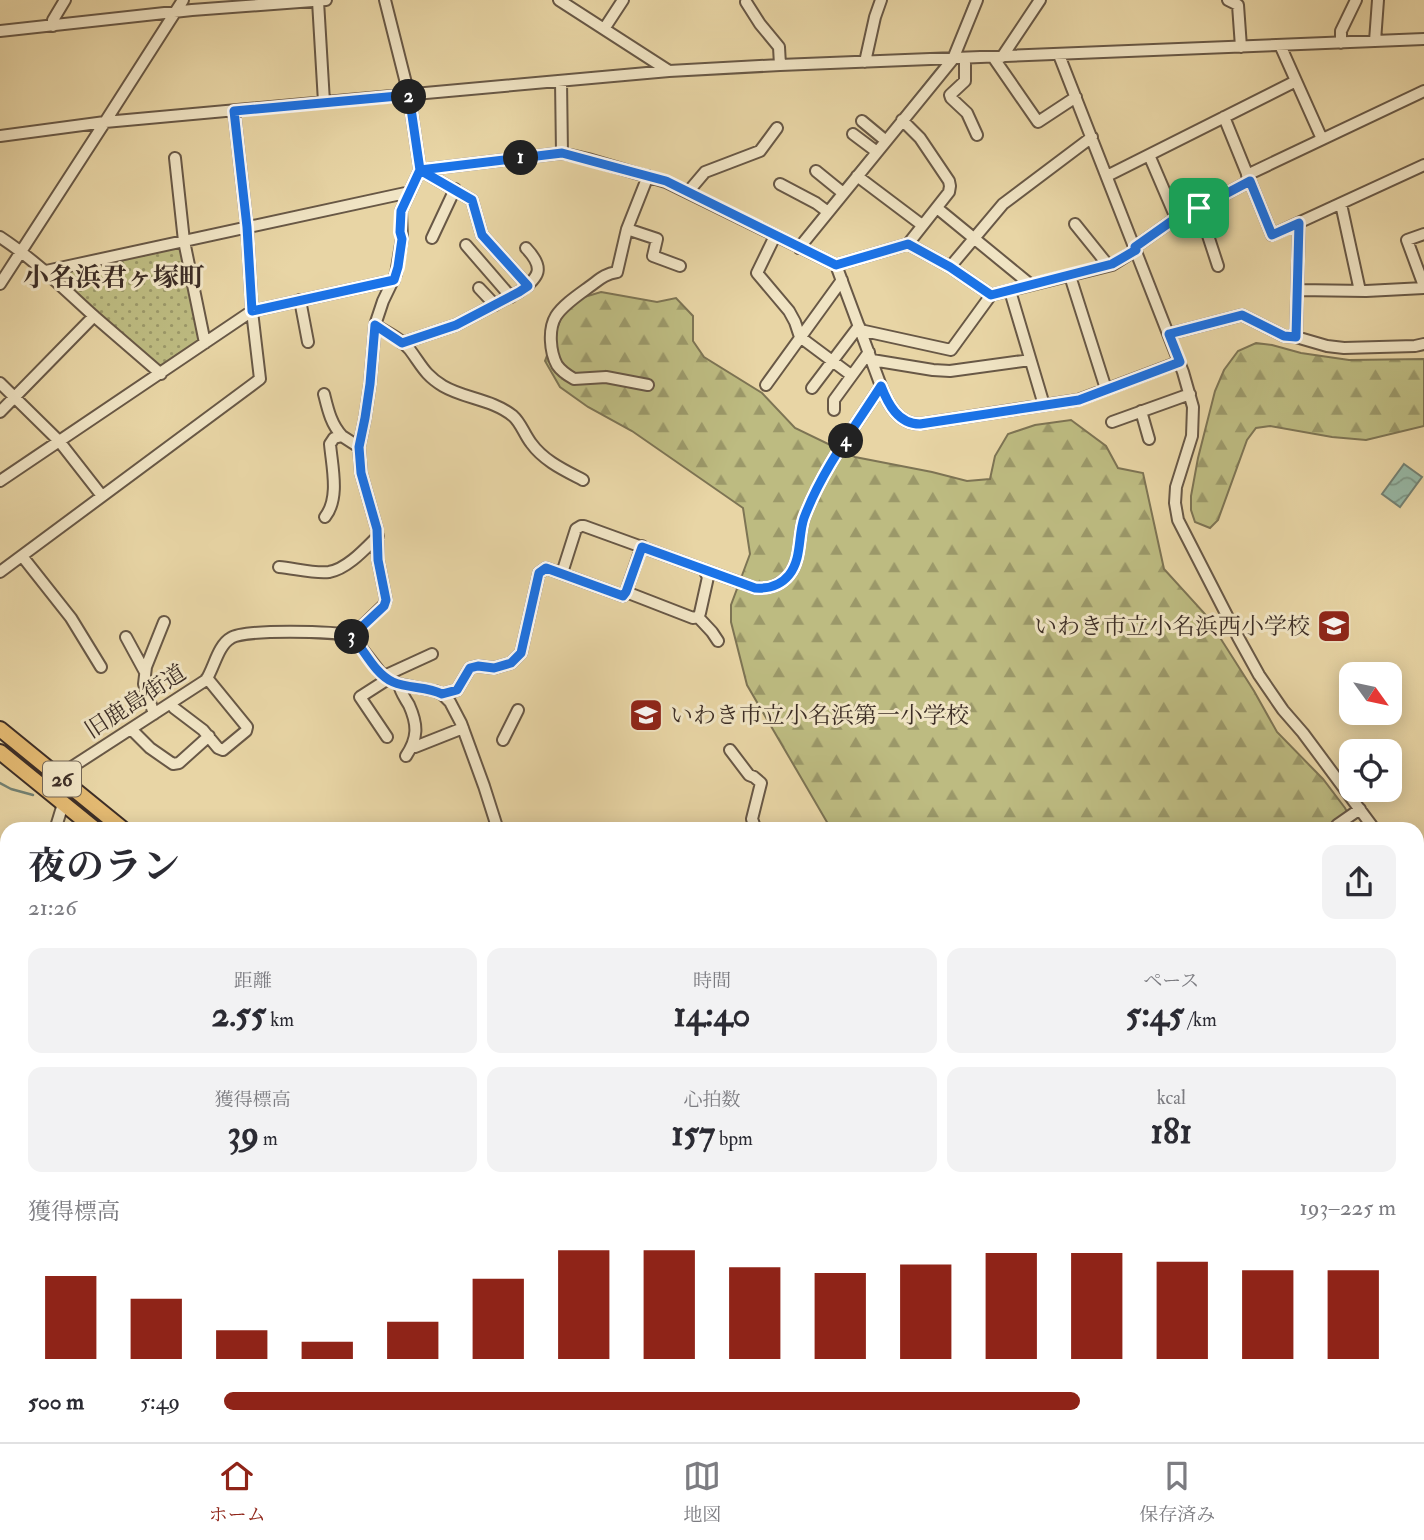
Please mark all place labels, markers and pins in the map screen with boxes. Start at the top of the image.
pin: 2 [392,80,426,114]
pin: 1 [504,140,538,176]
pin [1169,178,1229,238]
pin: 4 [828,424,864,458]
school or university icon: いわき市立小名浜西小学校 [1315,607,1353,645]
place label: いわき市立小名浜西小学校 [1034,612,1310,641]
pin: 3 [334,620,370,654]
school or university icon: いわき市立小名浜第一小学校 [627,696,665,734]
place label: いわき市立小名浜第一小学校 [670,701,969,730]

